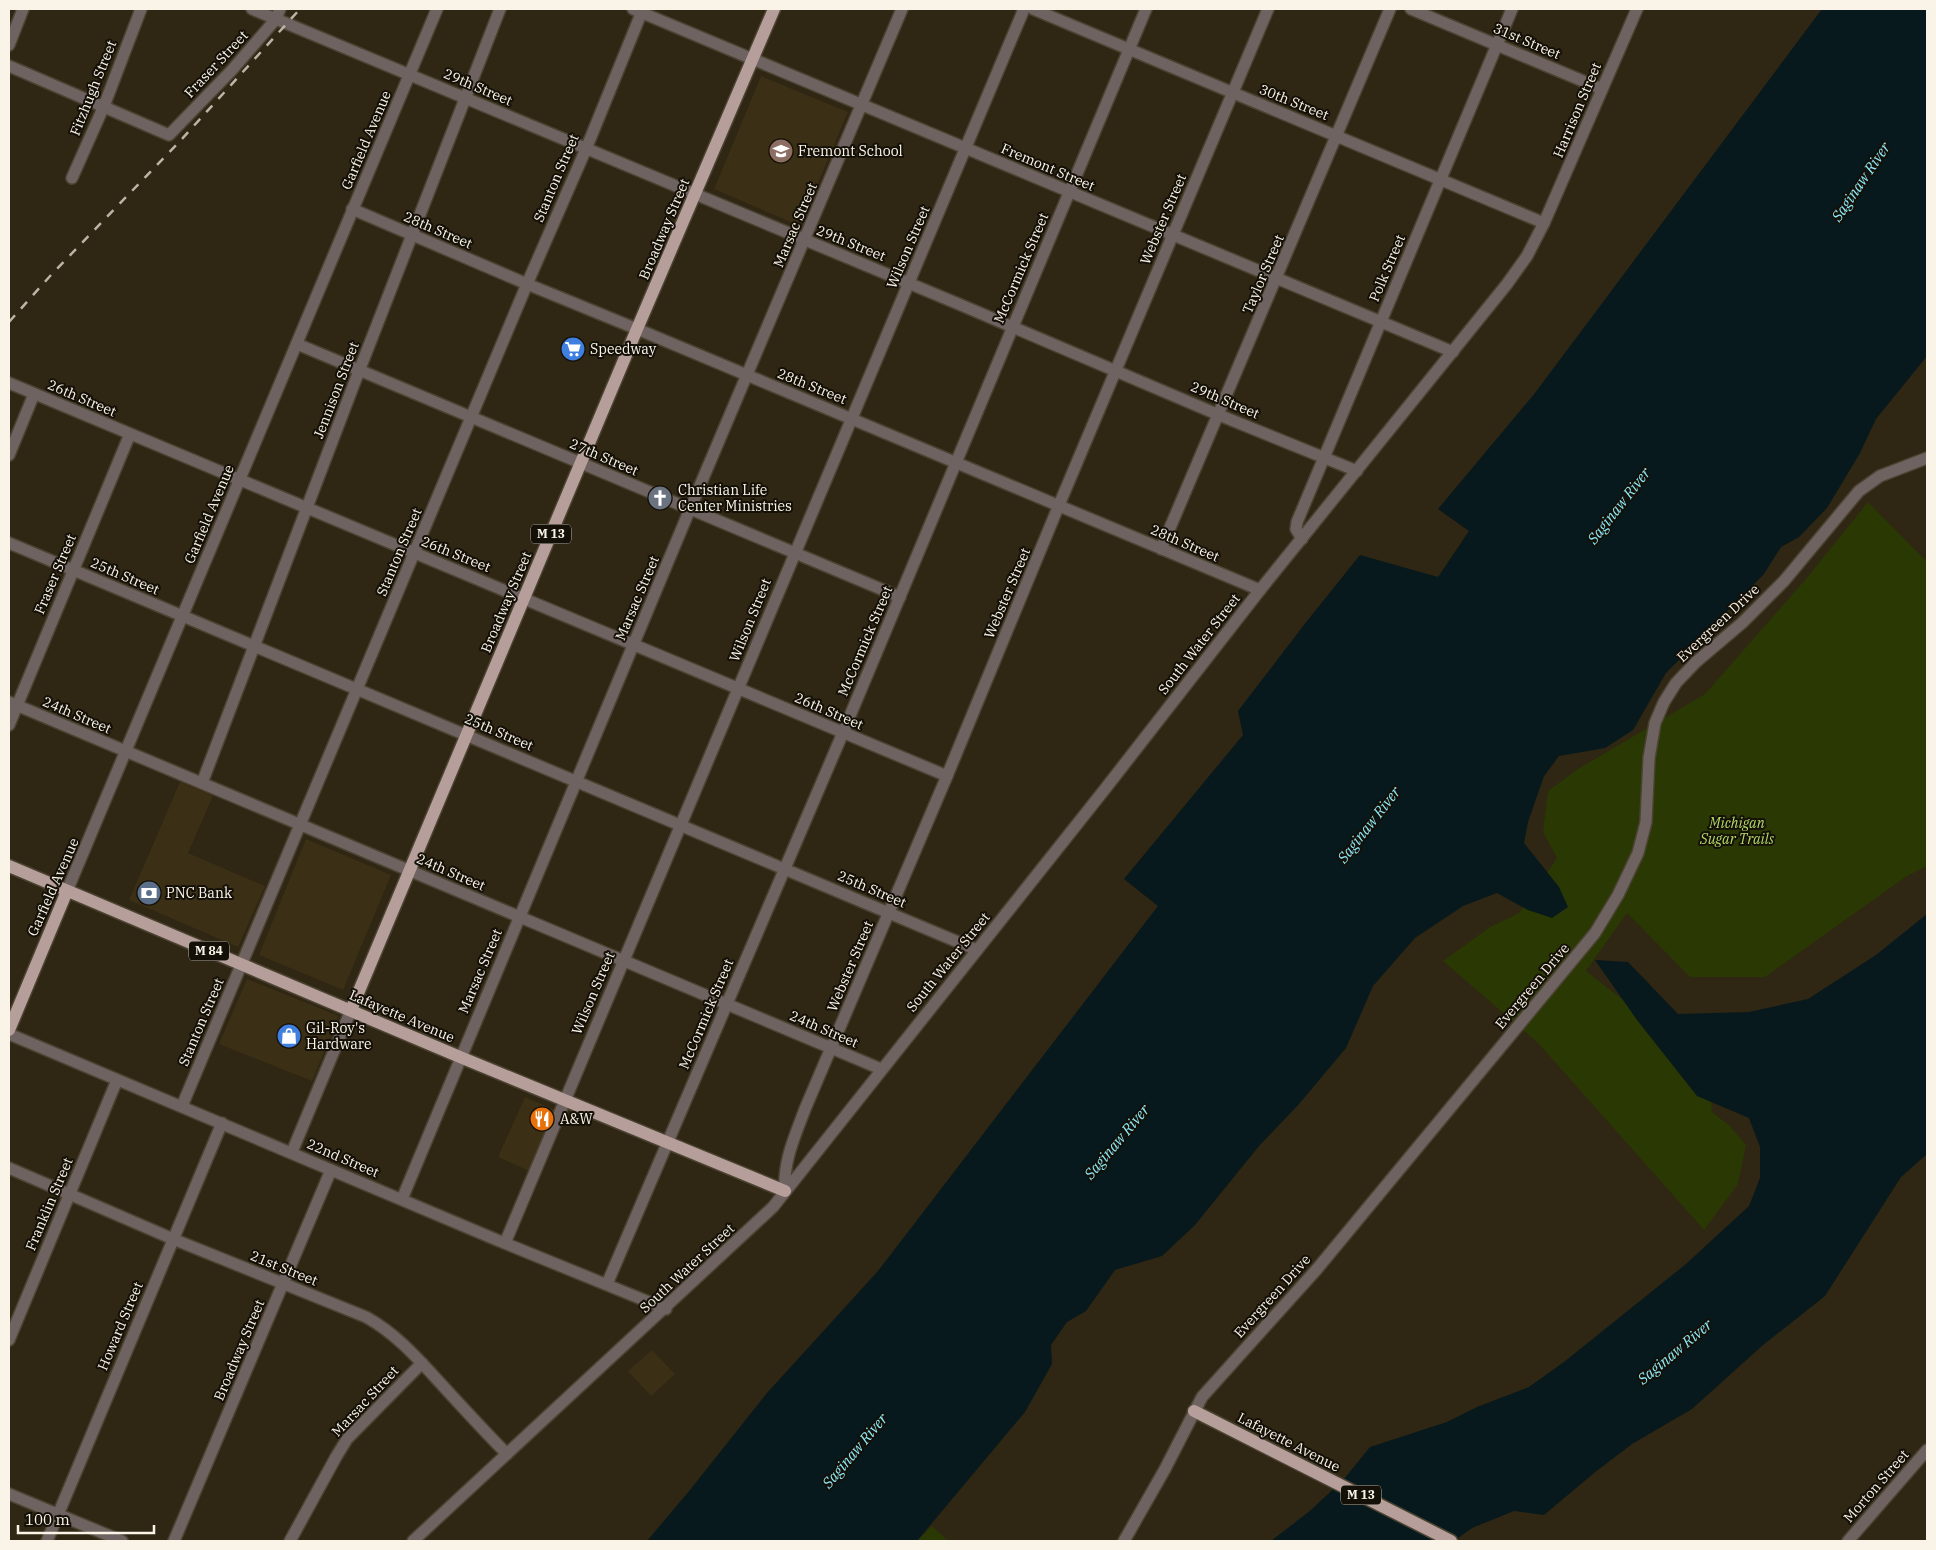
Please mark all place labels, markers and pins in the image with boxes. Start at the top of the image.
school or university icon: Fremont School [768,138,794,164]
place label: Fremont School [798,142,903,160]
supermarket icon: Speedway [560,336,586,362]
place label: Speedway [590,340,657,358]
place label: Christian Life Center Ministries [678,481,792,515]
church icon: Christian Life Center Ministries [647,485,673,511]
bank icon: PNC Bank [136,880,162,906]
place label: PNC Bank [166,884,233,902]
place label: Gil-Roy's Hardware [306,1019,372,1053]
shop icon: Gil-Roy's Hardware [276,1023,302,1049]
restaurant icon: A&W [529,1106,555,1132]
place label: A&W [560,1110,593,1128]

